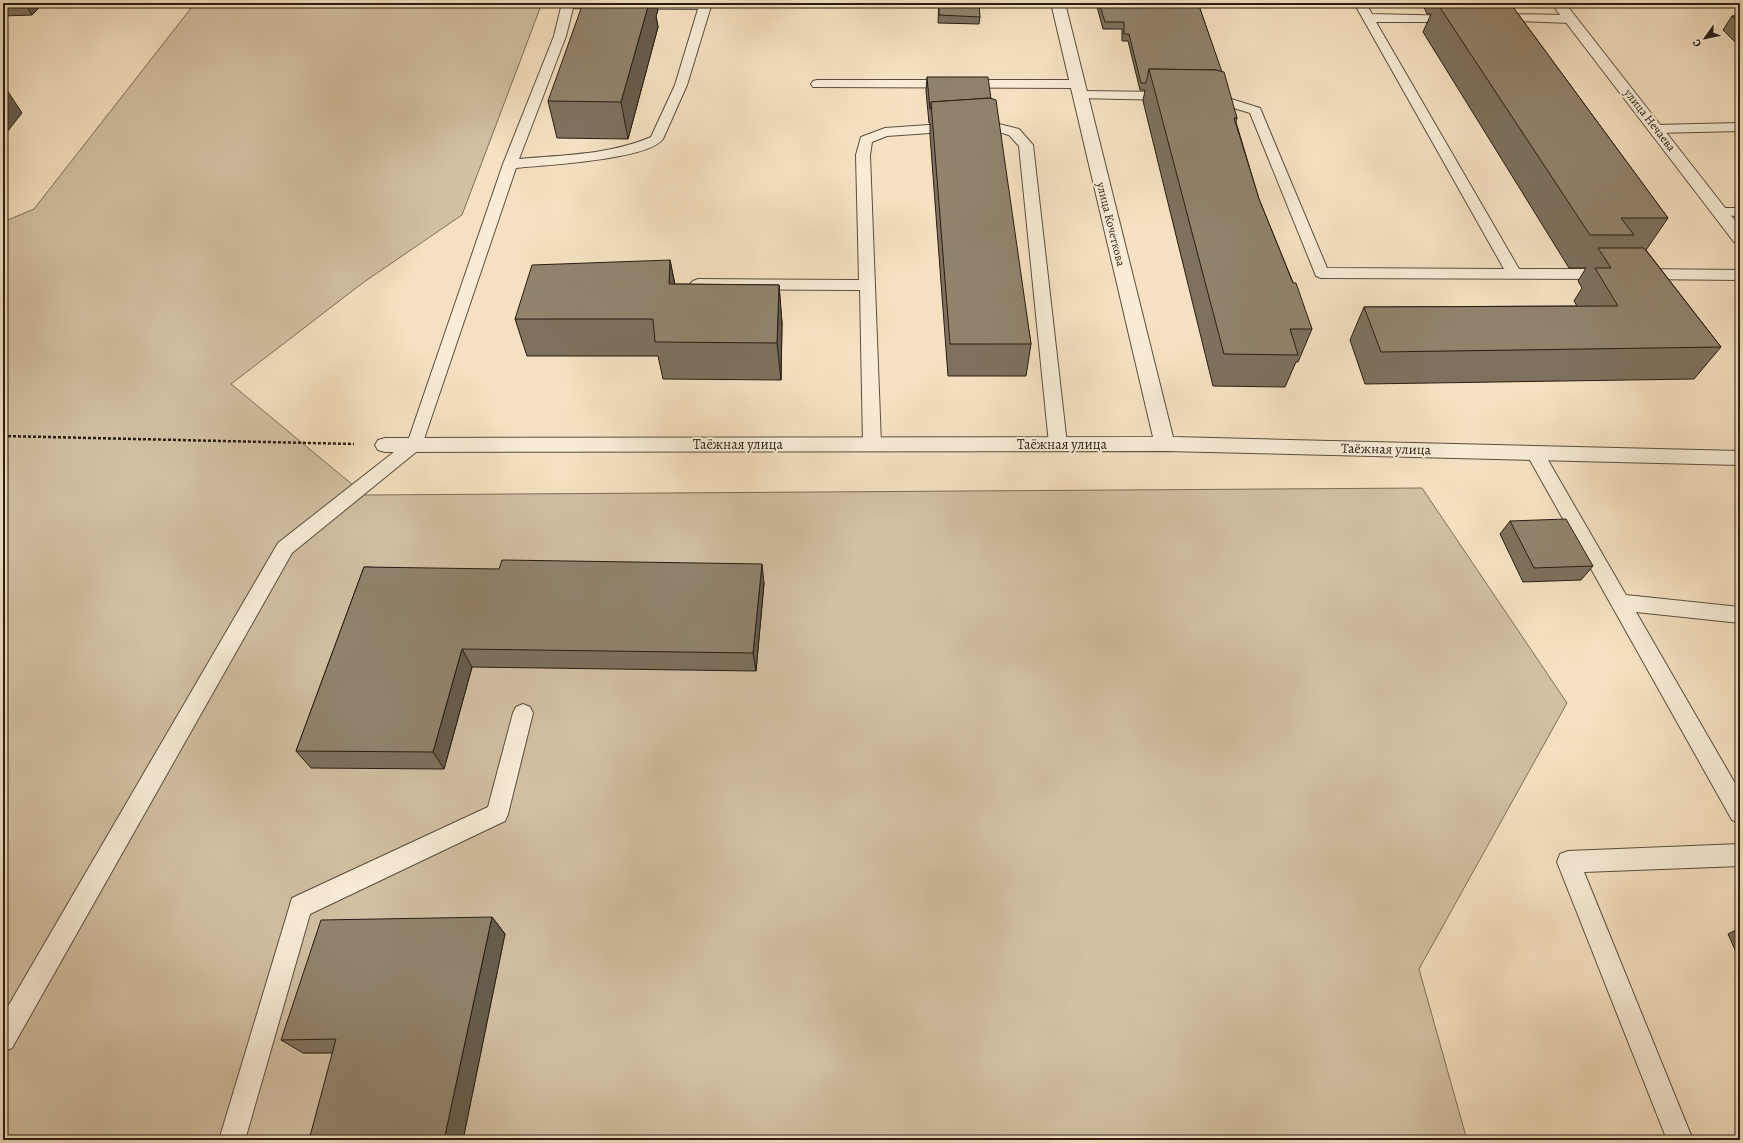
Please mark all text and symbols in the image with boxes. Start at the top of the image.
north arrow [1685,18,1725,58]
text: С [1689,36,1705,50]
street label: улица Нечаева [1620,85,1680,155]
street label: улица Кочеткова [1093,179,1129,268]
street label: Таёжная улица [693,435,783,454]
street label: Таёжная улица [1017,435,1107,454]
street label: Таёжная улица [1341,439,1432,459]

